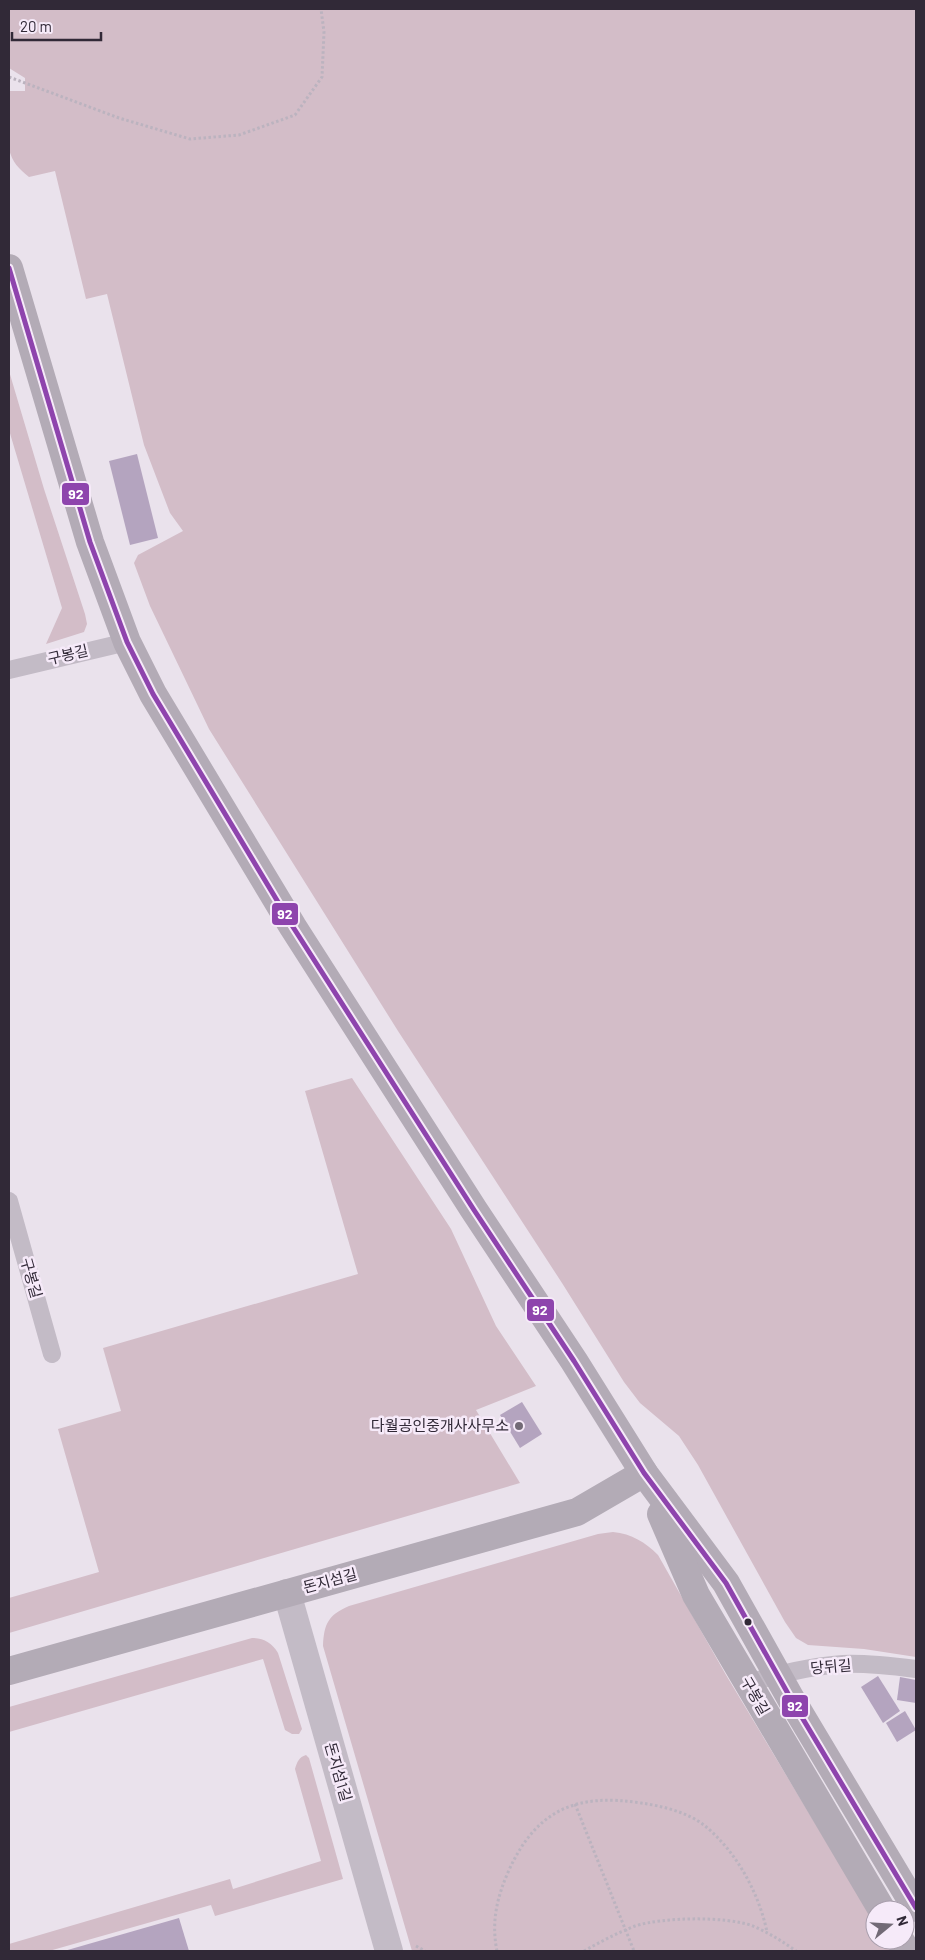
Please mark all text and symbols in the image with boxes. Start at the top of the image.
scale bar [12,10,101,42]
text: 20 m [20,17,52,35]
line badge: 92 [61,482,90,506]
text: 92 [68,485,84,502]
street label: 구봉길 [46,641,90,667]
line badge: 92 [271,902,299,926]
text: 92 [277,905,293,922]
street label: 구봉길 [18,1255,46,1300]
line badge: 92 [526,1298,555,1322]
text: 92 [532,1301,548,1318]
place label: 다월공인중개사사무소 [371,1416,509,1434]
marker: 다월공인중개사사무소 [513,1420,525,1432]
street label: 돈지섬길 [301,1564,359,1596]
unlabelled marker [743,1617,753,1627]
street label: 당뒤길 [810,1655,852,1677]
street label: 구봉길 [738,1673,774,1718]
line badge: 92 [781,1694,809,1718]
text: 92 [787,1697,803,1714]
street label: 돈지섬1길 [322,1740,356,1803]
north arrow [865,1900,915,1950]
text: N [893,1914,912,1928]

